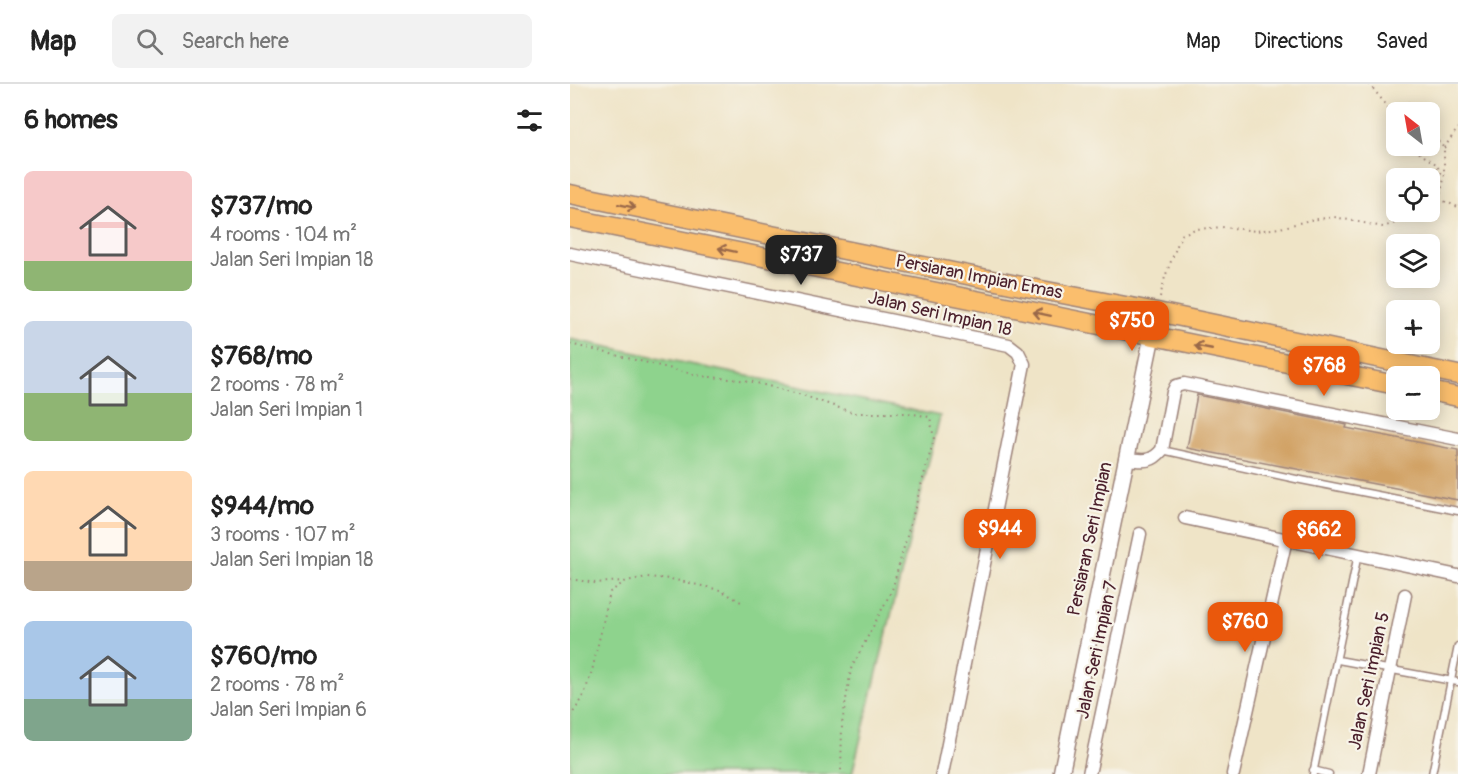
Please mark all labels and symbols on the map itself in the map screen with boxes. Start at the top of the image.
north arrow [1386,102,1440,156]
one-way arrow [617,201,637,212]
pin: $737 [765,235,837,286]
one-way arrow [718,244,738,255]
street label: Persiaran Impian Emas [894,250,1064,304]
street label: Jalan Seri Impian 18 [866,286,1014,342]
pin: $750 [1096,301,1168,352]
one-way arrow [1033,308,1052,319]
one-way arrow [1193,341,1213,352]
pin: $768 [1288,346,1360,397]
street label: Persiaran Seri Impian [1062,460,1118,618]
pin: $944 [964,509,1036,560]
pin: $662 [1283,510,1355,561]
street label: Jalan Seri Impian 7 [1071,579,1123,721]
pin: $760 [1209,602,1281,653]
street label: Jalan Seri Impian 5 [1343,610,1395,752]

